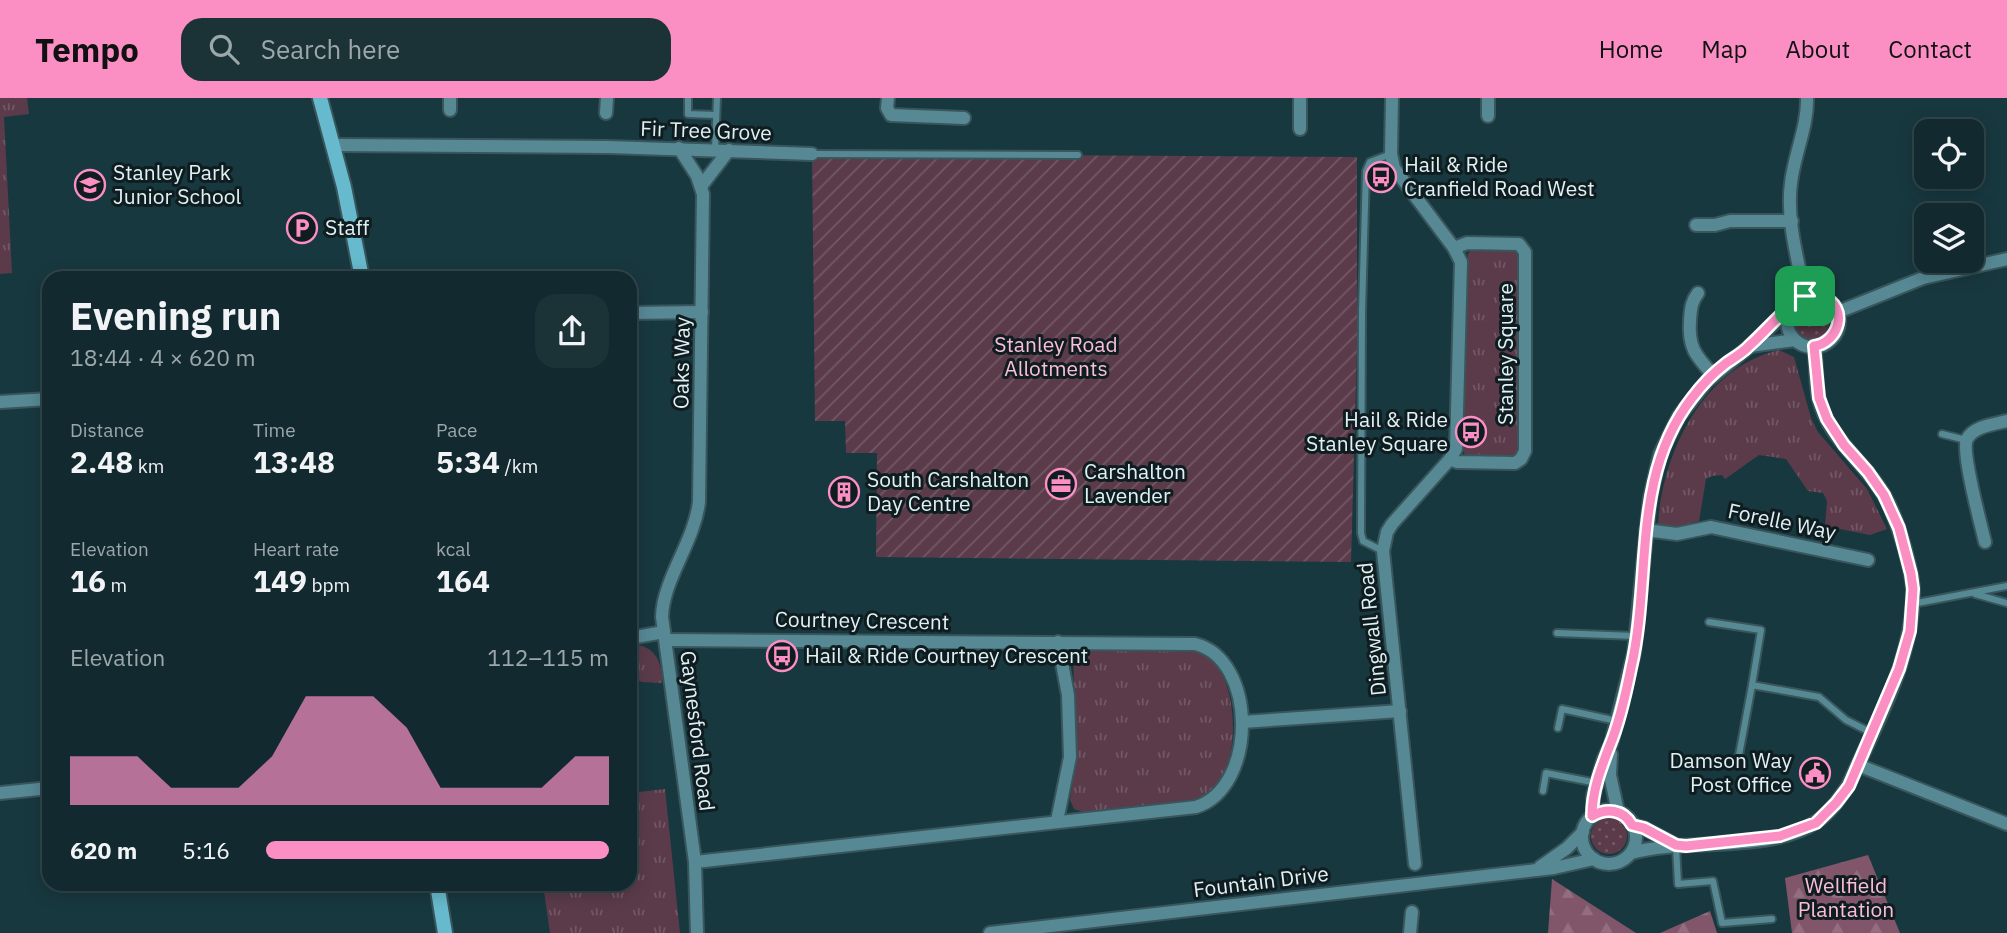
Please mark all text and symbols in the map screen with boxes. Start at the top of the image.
search box [181,18,671,81]
text: Tempo [35,28,139,71]
icon: search [205,30,243,68]
text: Search here [261,32,400,66]
text: Home [1599,33,1663,65]
text: Map [1701,33,1747,65]
text: About [1785,33,1850,65]
text: Contact [1888,33,1972,65]
street label: Fir Tree Grove [640,114,772,146]
map controls [1914,119,1984,273]
button: locate [1914,119,1984,189]
place label: Hail & Ride Cranfield Road West [1404,150,1595,202]
place label: Stanley Park Junior School [113,158,241,210]
bus stop icon: Hail & Ride Cranfield Road West [1364,160,1398,194]
school or university icon: Stanley Park Junior School [73,168,107,202]
button: layers [1914,203,1984,273]
parking icon: Staff [285,211,319,245]
place label: Staff [325,213,370,241]
pin [1775,266,1835,326]
icon: arrive [1786,277,1824,315]
street label: Stanley Square [1491,283,1519,425]
text: Evening run [70,291,281,340]
button: share [535,294,609,368]
street label: Oaks Way [666,316,696,409]
park label: Stanley Road Allotments [994,330,1118,382]
text: 18:44 · 4 × 620 m [70,342,256,372]
place label: Hail & Ride Stanley Square [1306,405,1448,457]
bus stop icon: Hail & Ride Stanley Square [1454,415,1488,449]
text: Distance [70,418,144,442]
text: Time [253,418,296,442]
text: Pace [436,418,477,442]
text: 2.48 [70,442,133,481]
text: 13:48 [253,442,335,481]
text: 5:34 [436,442,500,481]
text: km [133,454,164,478]
text: /km [500,454,538,478]
place label: Carshalton Lavender [1084,457,1186,509]
place label: South Carshalton Day Centre [867,465,1029,517]
office icon: Carshalton Lavender [1044,467,1078,501]
building icon: South Carshalton Day Centre [827,475,861,509]
street label: Forelle Way [1725,496,1839,546]
text: Elevation [70,537,149,561]
text: Heart rate [253,537,339,561]
text: kcal [436,537,471,561]
text: 16 [70,561,106,600]
text: 149 [253,561,307,600]
text: 164 [436,561,490,600]
street label: Dingwall Road [1350,561,1392,697]
text: m [106,573,127,597]
text: bpm [307,573,350,597]
street label: Courtney Crescent [775,604,949,636]
bus stop icon: Hail & Ride Courtney Crescent [765,639,799,673]
place label: Hail & Ride Courtney Crescent [805,641,1088,669]
text: Elevation [70,642,165,672]
text: 112–115 m [487,642,609,672]
street label: Gaynesford Road [674,649,722,813]
place label: Damson Way Post Office [1669,746,1793,798]
public building icon: Damson Way Post Office [1798,756,1832,790]
text: 620 m [70,835,137,865]
text: 5:16 [182,835,230,865]
street label: Fountain Drive [1192,859,1330,903]
park label: Wellfield Plantation [1798,871,1894,923]

